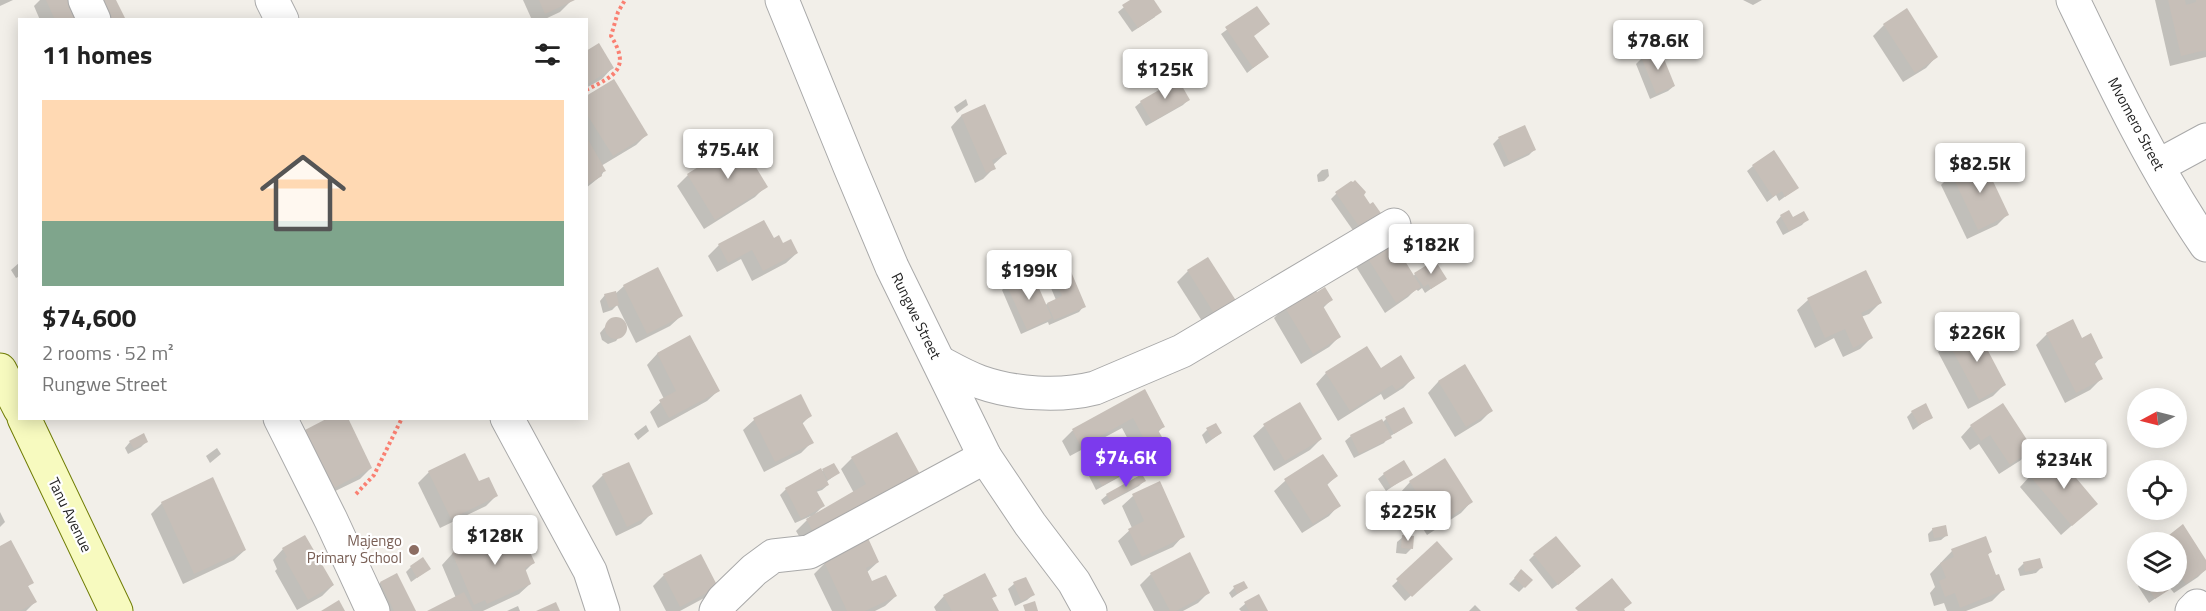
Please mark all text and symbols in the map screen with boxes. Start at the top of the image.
pin: $78.6K [1609,20,1707,71]
text: $78.6K [1627,24,1689,55]
text: 11 homes [42,35,152,74]
icon: filters [531,38,564,71]
pin: $125K [1123,49,1207,100]
text: $125K [1137,53,1193,84]
street label: Mvomero Street [2102,73,2171,175]
pin: $75.4K [679,129,777,180]
text: $75.4K [697,133,759,164]
icon: home [249,139,357,247]
pin: $82.5K [1931,143,2029,194]
text: $82.5K [1949,147,2011,178]
pin: $182K [1389,224,1473,275]
text: $182K [1403,228,1459,259]
pin: $199K [987,250,1071,301]
text: $199K [1001,254,1057,285]
street label: Rungwe Street [886,269,948,364]
text: $74,600 [42,298,136,337]
pin: $226K [1935,312,2019,363]
text: $226K [1949,316,2005,347]
text: 2 rooms · 52 m² [42,337,174,368]
text: Rungwe Street [42,368,167,399]
north arrow [2127,388,2187,448]
map controls [2127,388,2187,592]
pin: $74.6K [1077,437,1175,488]
pin: $234K [2022,439,2106,490]
text: $74.6K [1095,441,1157,472]
text: $234K [2036,443,2092,474]
button: locate [2127,460,2187,520]
street label: Tanu Avenue [43,474,98,556]
pin: $225K [1366,491,1450,542]
text: $225K [1380,495,1436,526]
pin: $128K [453,515,537,566]
text: $128K [467,519,523,550]
place label: Majengo Primary School [307,529,402,569]
button: layers [2127,532,2187,592]
marker: Majengo Primary School [407,543,421,557]

